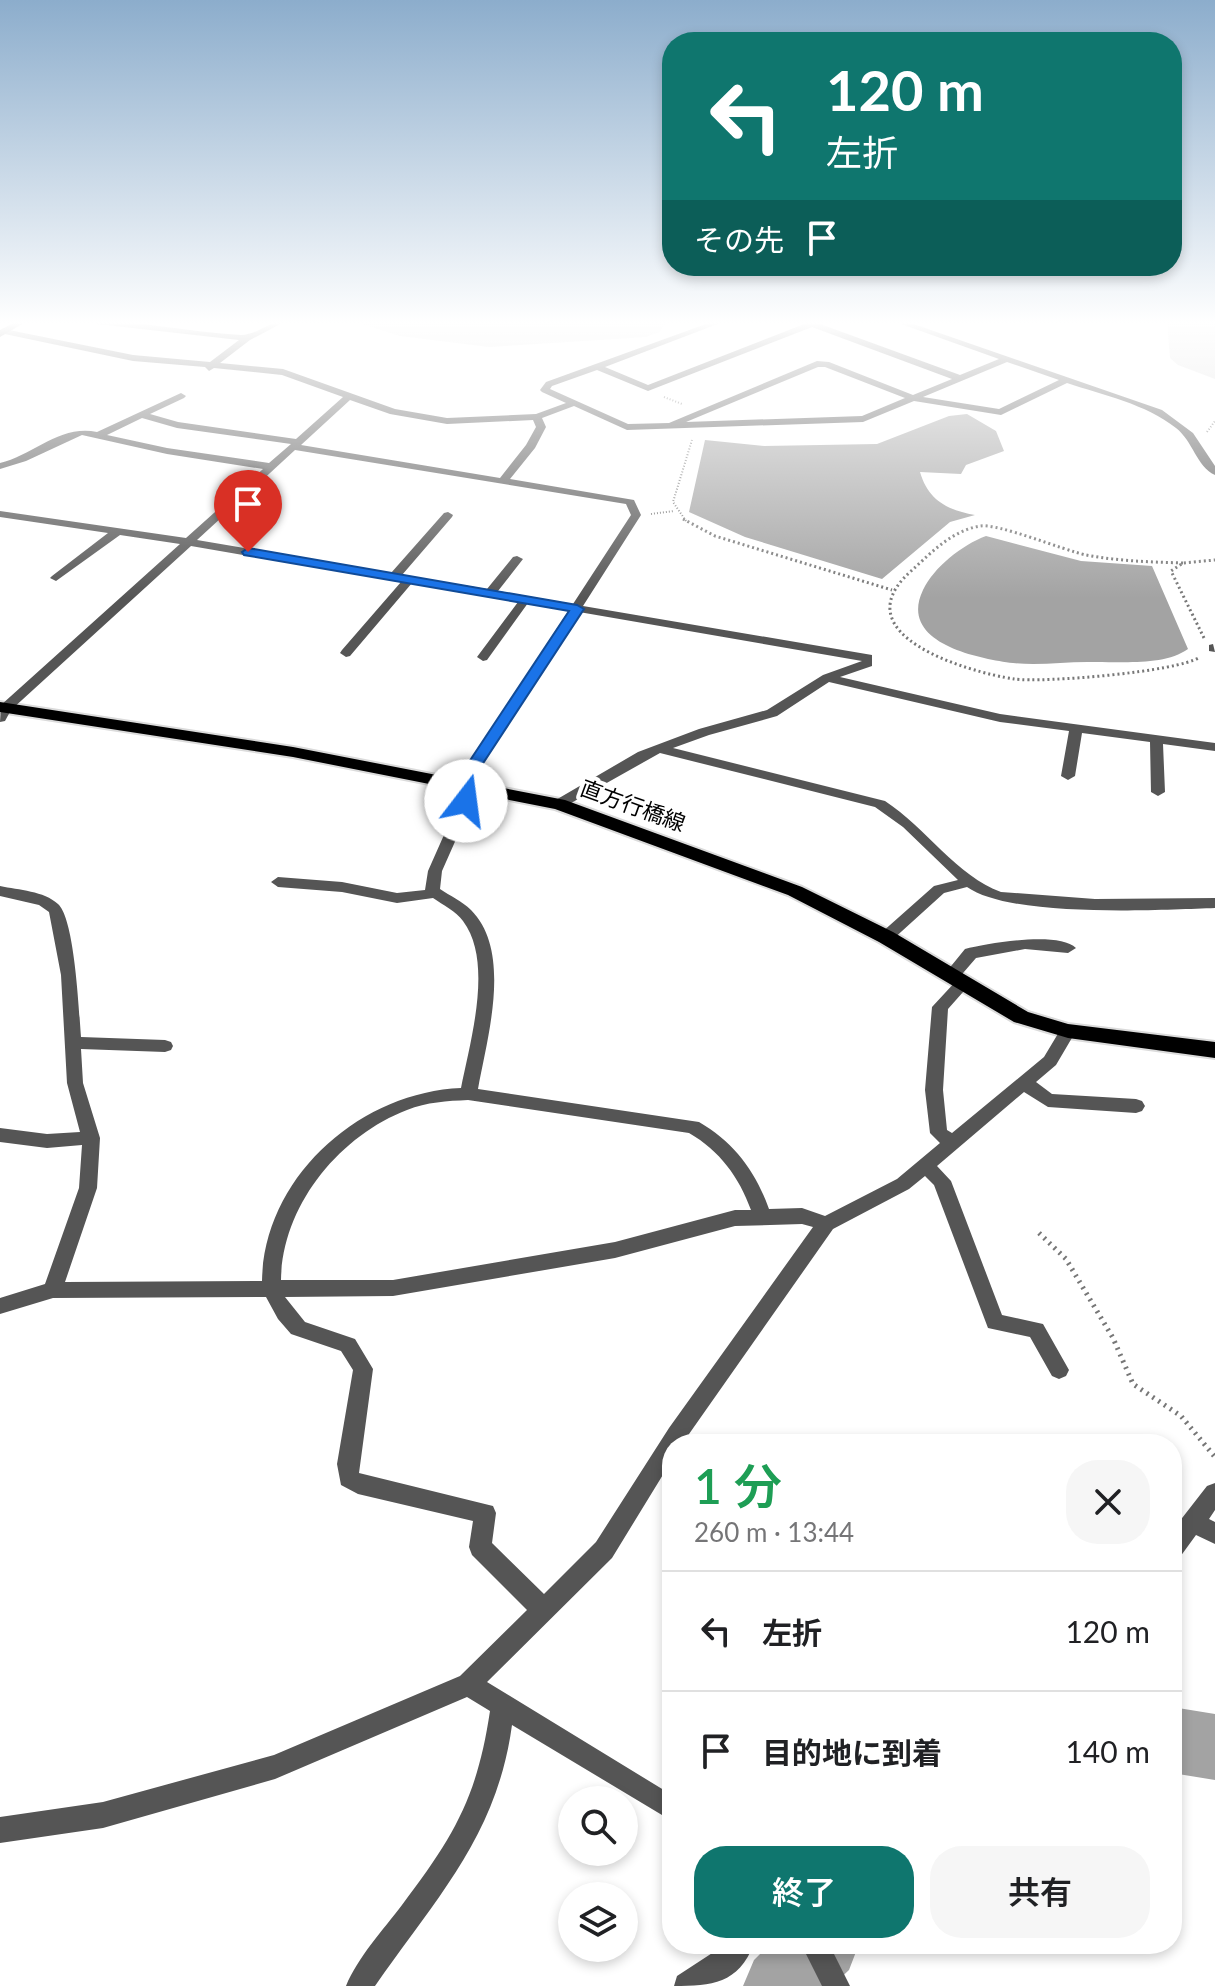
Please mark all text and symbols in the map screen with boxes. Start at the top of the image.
text: 120 m [826,56,984,123]
icon: left [694,64,798,168]
text: 左折 [826,130,898,174]
icon: arrive [800,216,844,260]
text: その先 [694,221,784,257]
pin [214,470,282,552]
icon: arrive [226,482,270,526]
position arrow [424,759,508,843]
street label: 直方行橋線 [577,774,689,836]
text: 1 分 [694,1457,782,1514]
button: close [1066,1460,1150,1544]
text: 260 m · 13:44 [694,1516,854,1548]
icon: left [694,1609,738,1653]
text: 120 m [1065,1613,1150,1649]
text: 左折 [762,1614,822,1650]
icon: arrive [694,1729,738,1773]
text: 140 m [1065,1733,1150,1769]
text: 目的地に到着 [762,1734,942,1770]
map controls [558,1786,638,1962]
button: search [558,1786,638,1866]
button: 終了 [694,1846,914,1938]
button: 共有 [930,1846,1150,1938]
button: layers [558,1882,638,1962]

